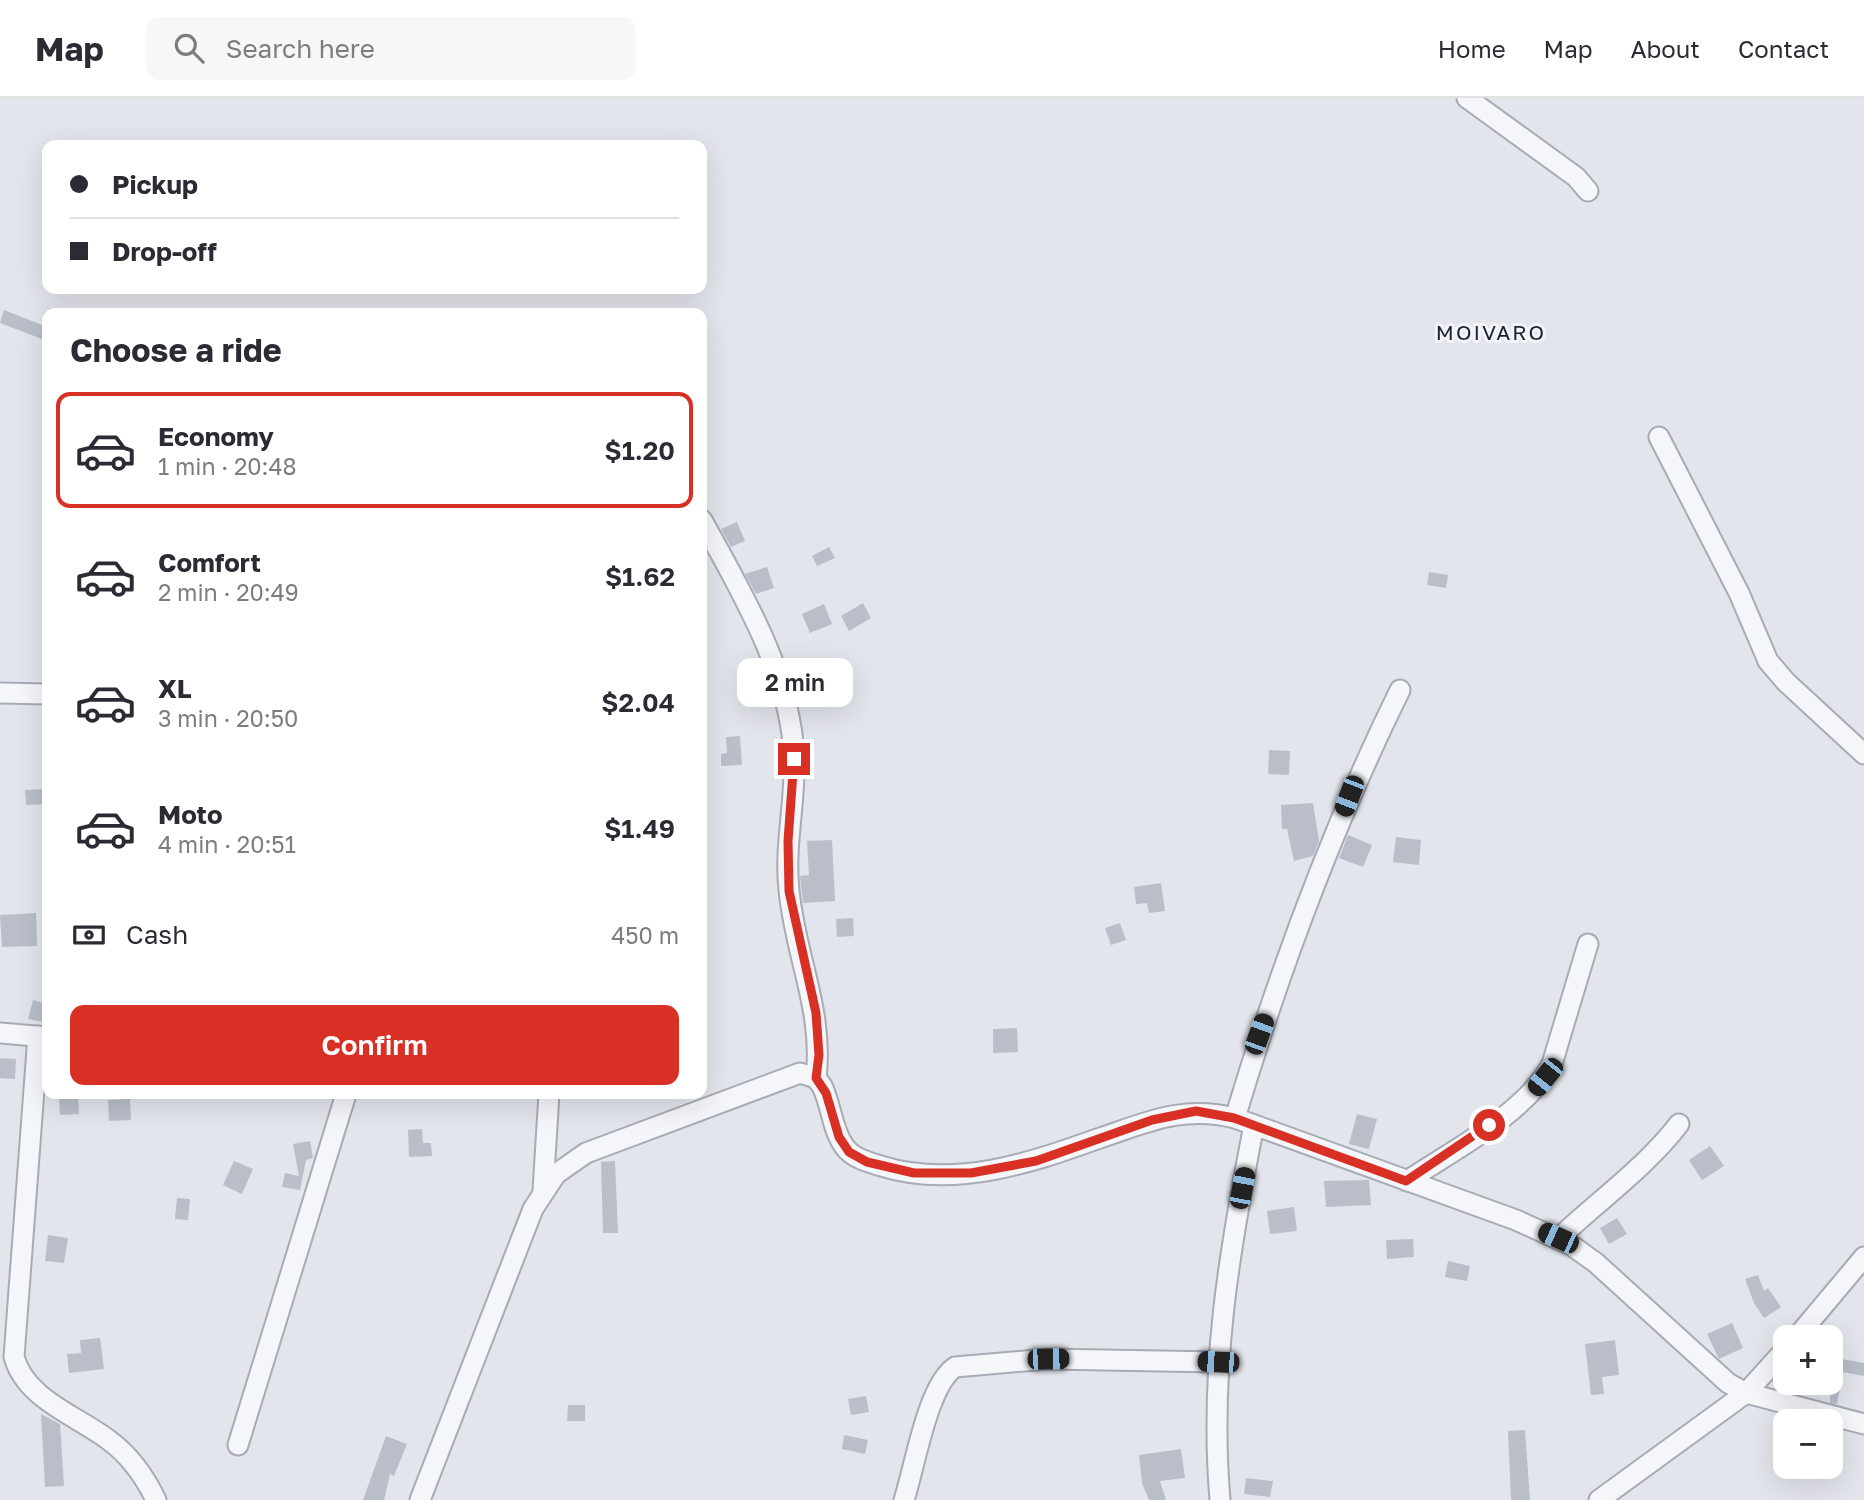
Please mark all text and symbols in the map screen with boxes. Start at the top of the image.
search box [146,17,636,80]
text: Map [35,29,104,68]
icon: search [170,29,208,67]
text: Search here [226,33,375,64]
text: Home [1438,34,1506,63]
text: Map [1544,34,1593,63]
text: About [1631,34,1700,63]
text: Contact [1738,34,1829,63]
text: Pickup [112,169,198,200]
text: Drop-off [112,236,217,267]
district label: MOIVARO [1436,319,1546,345]
text: Choose a ride [70,331,282,369]
icon: car [74,419,137,482]
text: Economy [158,421,274,452]
text: $1.20 [605,435,675,466]
text: 1 min · 20:48 [158,452,297,480]
icon: car [74,545,137,608]
text: Comfort [158,547,261,578]
text: $1.62 [605,561,675,592]
text: 2 min · 20:49 [158,578,299,606]
callout: 2 min [736,658,852,706]
text: 2 min [765,668,825,696]
icon: car [74,671,137,734]
text: XL [158,673,192,704]
text: $2.04 [601,687,675,718]
text: 3 min · 20:50 [158,704,298,732]
route end [778,743,810,775]
car [1332,773,1367,819]
icon: car [74,797,137,860]
text: Moto [158,799,223,830]
text: $1.49 [604,813,675,844]
text: 4 min · 20:51 [158,830,296,858]
icon: cash [70,916,108,954]
text: Cash [126,919,188,950]
text: 450 m [611,921,679,949]
button: Confirm [70,1005,679,1085]
car [1242,1011,1277,1057]
car [1524,1054,1567,1100]
route start [1473,1109,1505,1141]
car [1228,1165,1257,1211]
car [1535,1220,1582,1256]
map controls [1773,1325,1843,1479]
button: + [1773,1325,1843,1395]
car [1027,1348,1070,1370]
car [1197,1351,1240,1373]
button: − [1773,1409,1843,1479]

